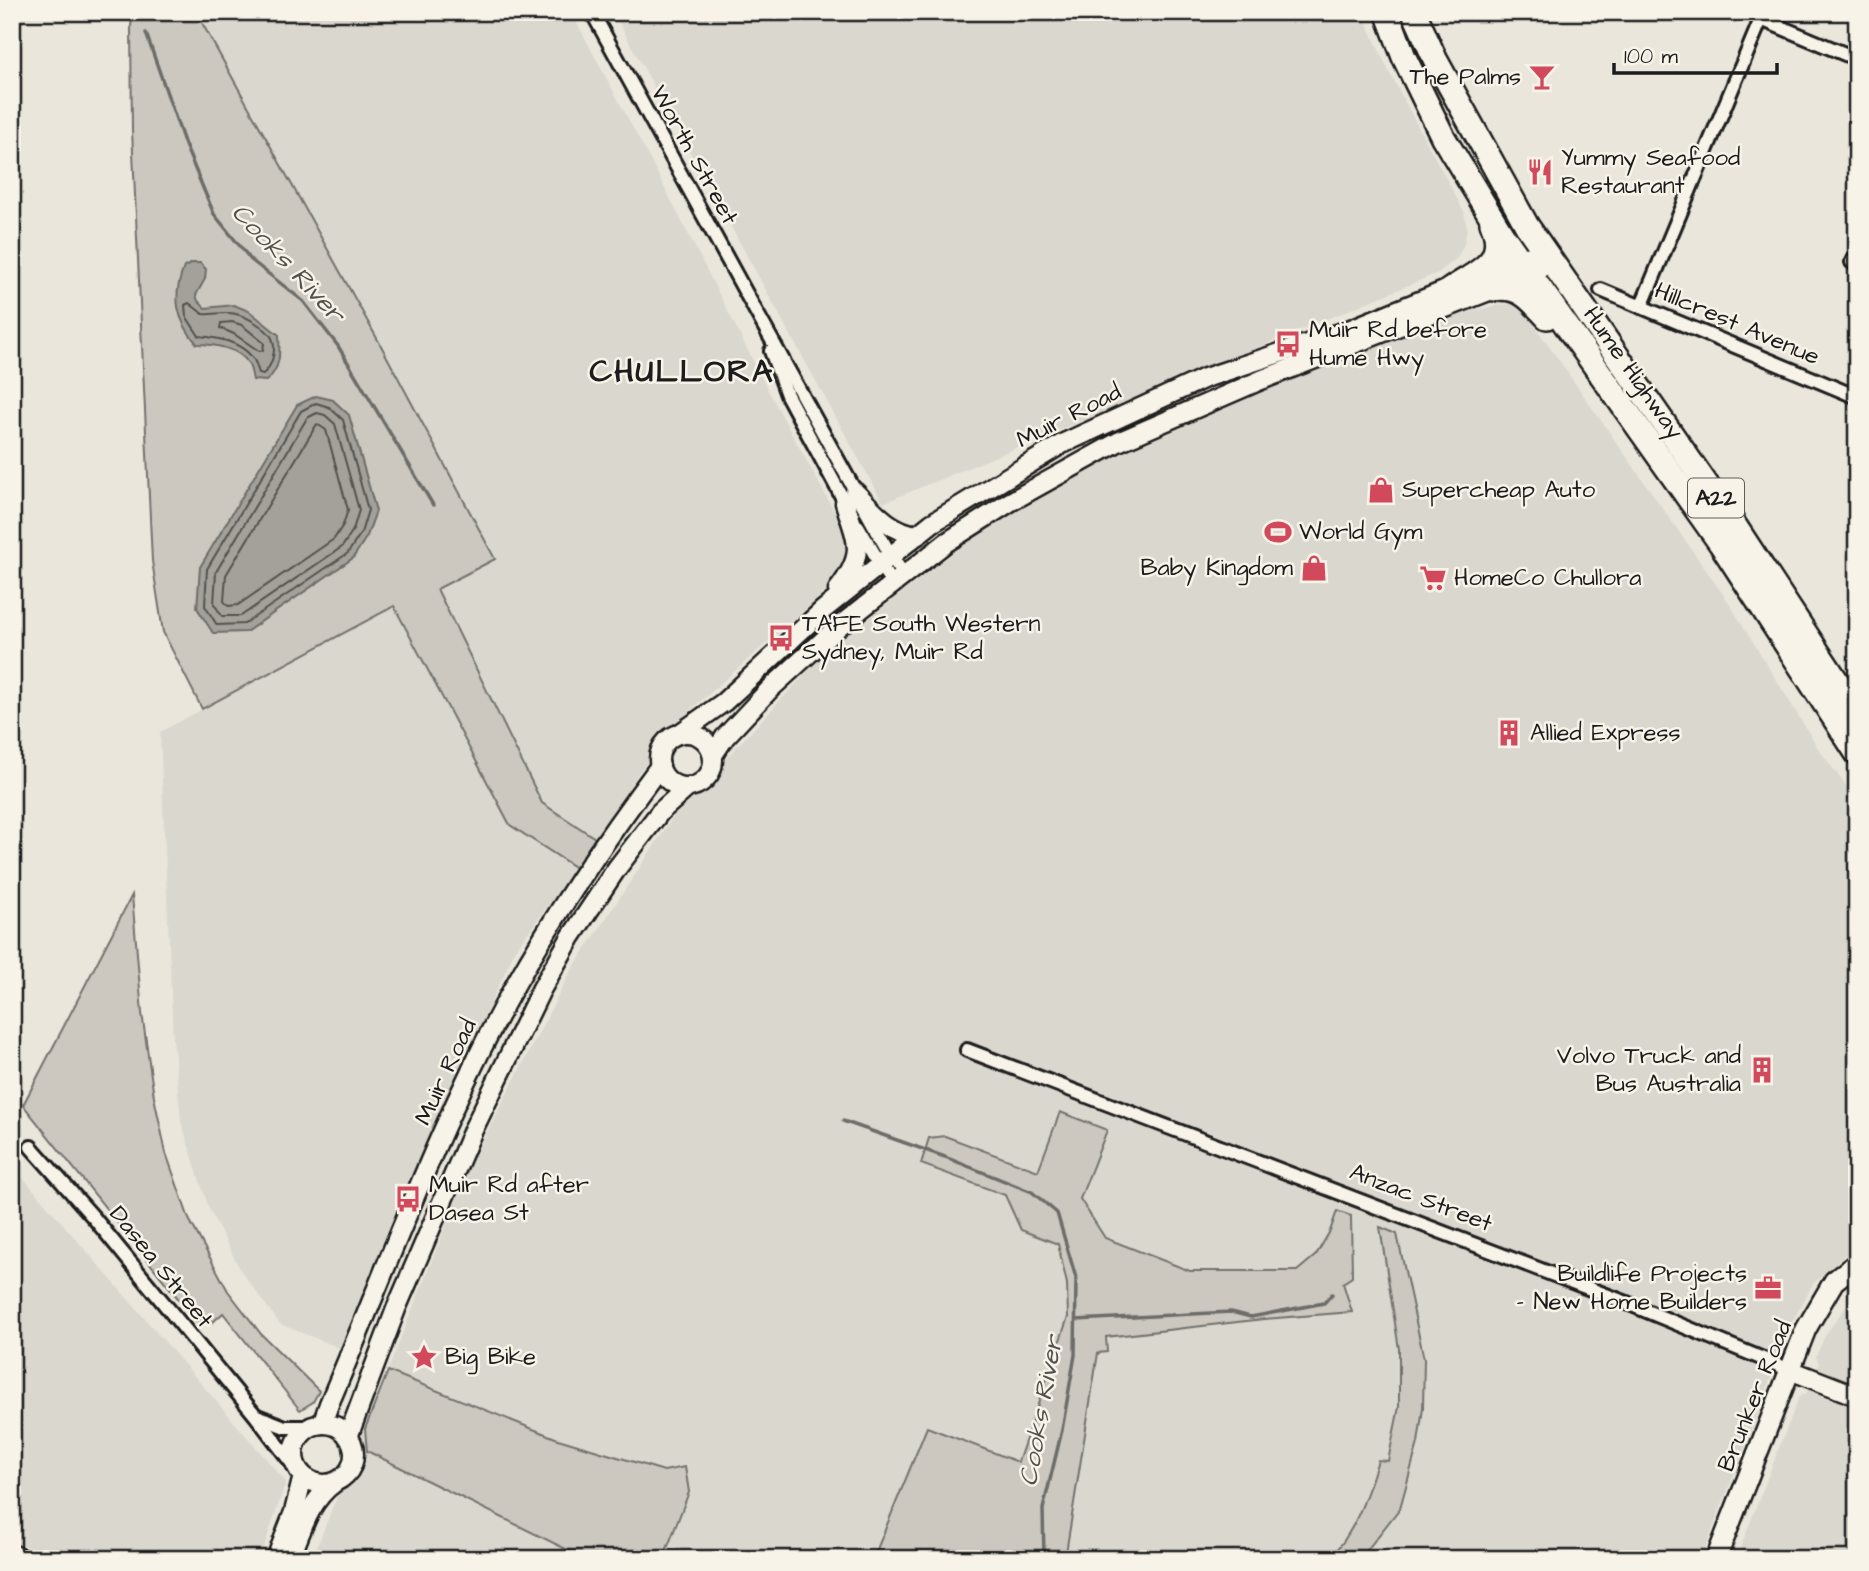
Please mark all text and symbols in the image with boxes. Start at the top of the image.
scale bar [1614,32,1776,76]
text: 100 m [1624,42,1679,71]
place label: The Palms [1410,60,1521,94]
bar icon: The Palms [1527,62,1557,92]
street label: Worth Street [642,79,746,231]
place label: Yummy Seafood Restaurant [1561,141,1740,203]
restaurant icon: Yummy Seafood Restaurant [1525,157,1555,187]
water label: Cooks River [223,195,355,333]
street label: Hillcrest Avenue [1649,274,1825,374]
street label: Hume Highway [1574,300,1691,447]
place label: Muir Rd before Hume Hwy [1309,313,1487,376]
bus stop icon: Muir Rd before Hume Hwy [1273,329,1303,359]
district label: CHULLORA [589,349,775,394]
street label: Muir Road [1011,375,1127,457]
place label: Supercheap Auto [1402,473,1596,507]
shop icon: Supercheap Auto [1366,475,1396,505]
road number: A22 [1688,478,1744,518]
place label: World Gym [1299,515,1423,550]
sports icon: World Gym [1263,517,1293,547]
place label: Baby Kingdom [1140,551,1293,586]
shop icon: Baby Kingdom [1299,553,1329,583]
place label: HomeCo Chullora [1454,561,1641,595]
supermarket icon: HomeCo Chullora [1418,563,1448,593]
place label: TAFE South Western Sydney, Muir Rd [802,607,1041,670]
bus stop icon: TAFE South Western Sydney, Muir Rd [766,623,796,653]
place label: Allied Express [1530,716,1681,750]
building icon: Allied Express [1494,718,1524,748]
street label: Muir Road [407,1013,485,1131]
place label: Volvo Truck and Bus Australia [1557,1039,1741,1101]
building icon: Volvo Truck and Bus Australia [1747,1055,1777,1085]
street label: Anzac Street [1345,1155,1498,1241]
place label: Muir Rd after Dasea St [429,1168,589,1230]
bus stop icon: Muir Rd after Dasea St [393,1184,423,1214]
street label: Dasea Street [101,1199,221,1336]
place label: Buildlife Projects - New Home Builders [1516,1257,1747,1319]
office icon: Buildlife Projects - New Home Builders [1753,1273,1783,1303]
street label: Brunker Road [1709,1315,1801,1477]
water label: Cooks River [1010,1331,1072,1489]
place label: Big Bike [445,1340,536,1375]
place icon: Big Bike [409,1342,439,1372]

